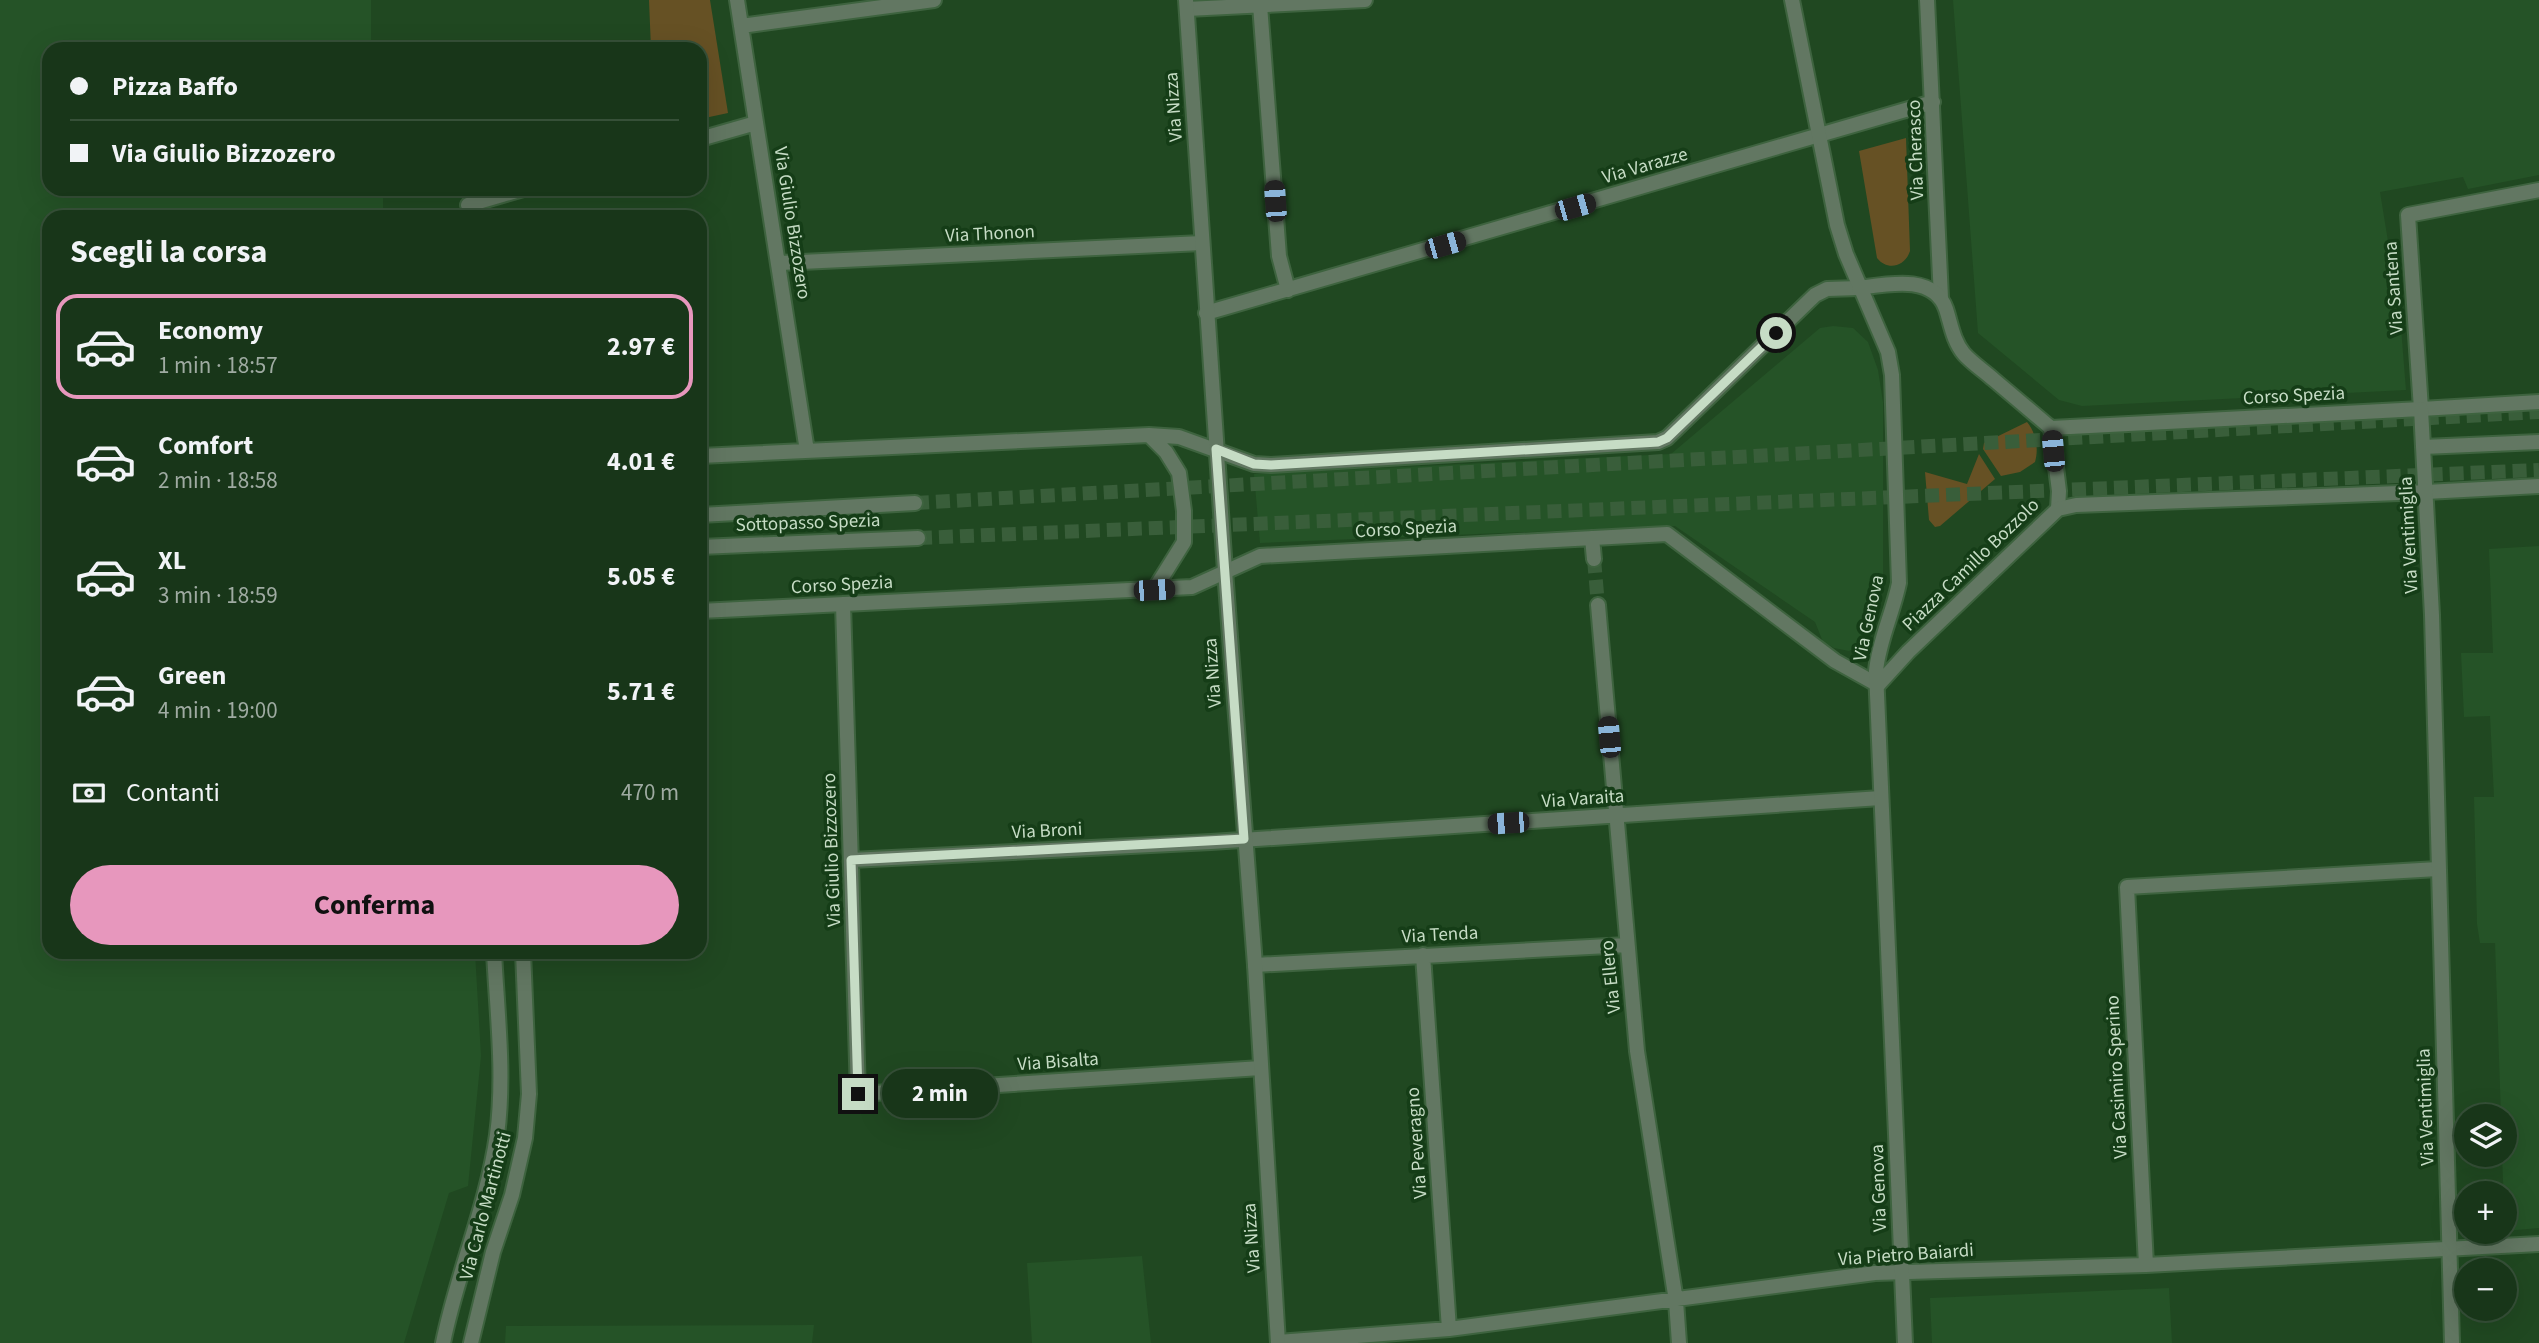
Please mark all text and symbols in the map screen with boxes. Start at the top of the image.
text: Pizza Baffo [112,68,238,105]
street label: Via Nizza [1158,71,1190,143]
street label: Via Cherasco [1901,99,1931,201]
text: Via Giulio Bizzozero [112,135,336,172]
street label: Via Varazze [1599,141,1691,191]
street label: Via Giulio Bizzozero [767,145,817,301]
car [1264,179,1287,223]
car [1552,191,1599,223]
street label: Via Thonon [944,218,1036,250]
text: Scegli la corsa [70,229,267,275]
car [1422,229,1469,261]
street label: Via Santena [2377,240,2411,336]
text: Economy [158,312,263,349]
icon: car [74,315,137,378]
route start [1760,317,1792,349]
text: 2.97 € [607,328,675,365]
text: 1 min · 18:57 [158,349,278,382]
street label: Corso Spezia [2242,380,2346,412]
text: Comfort [158,427,253,464]
car [2041,429,2066,473]
icon: car [74,430,137,493]
text: 4.01 € [607,443,675,480]
text: 2 min · 18:58 [158,464,278,497]
street label: Via Ventimiglia [2392,476,2426,594]
street label: Piazza Camillo Bozzolo [1896,492,2046,638]
street label: Sottopasso Spezia [735,507,881,539]
street label: Corso Spezia [1354,513,1458,545]
text: XL [158,542,186,579]
icon: car [74,545,137,608]
text: 5.05 € [607,558,675,595]
street label: Corso Spezia [790,569,894,601]
street label: Via Genova [1847,572,1891,664]
car [1133,578,1176,602]
text: 3 min · 18:59 [158,579,278,612]
street label: Via Nizza [1197,637,1229,709]
text: Green [158,657,226,694]
icon: car [74,660,137,723]
text: 5.71 € [607,673,675,710]
text: 4 min · 19:00 [158,694,278,727]
car [1597,715,1622,759]
street label: Via Giulio Bizzozero [816,772,848,928]
icon: cash [70,774,108,812]
text: Contanti [126,774,220,811]
text: 470 m [621,776,679,809]
street label: Via Varaita [1541,783,1625,815]
car [1487,811,1530,835]
street label: Via Broni [1011,816,1083,846]
button: Conferma [70,865,679,945]
street label: Via Tenda [1401,920,1479,950]
street label: Via Ellero [1594,939,1628,1015]
street label: Via Casimiro Sperino [2099,994,2135,1160]
street label: Via Bisalta [1016,1046,1100,1078]
street label: Via Ventimiglia [2410,1048,2442,1166]
callout: 2 min [882,1070,998,1118]
text: 2 min [912,1077,968,1110]
route end [842,1078,874,1110]
street label: Via Peveragno [1400,1086,1434,1200]
map controls [2454,1104,2517,1321]
button: layers [2454,1104,2517,1167]
street label: Via Carlo Martinotti [453,1129,519,1283]
street label: Via Genova [1864,1144,1894,1232]
button: + [2454,1181,2517,1244]
street label: Via Nizza [1236,1202,1268,1274]
street label: Via Pietro Baiardi [1837,1237,1975,1273]
button: − [2454,1258,2517,1321]

